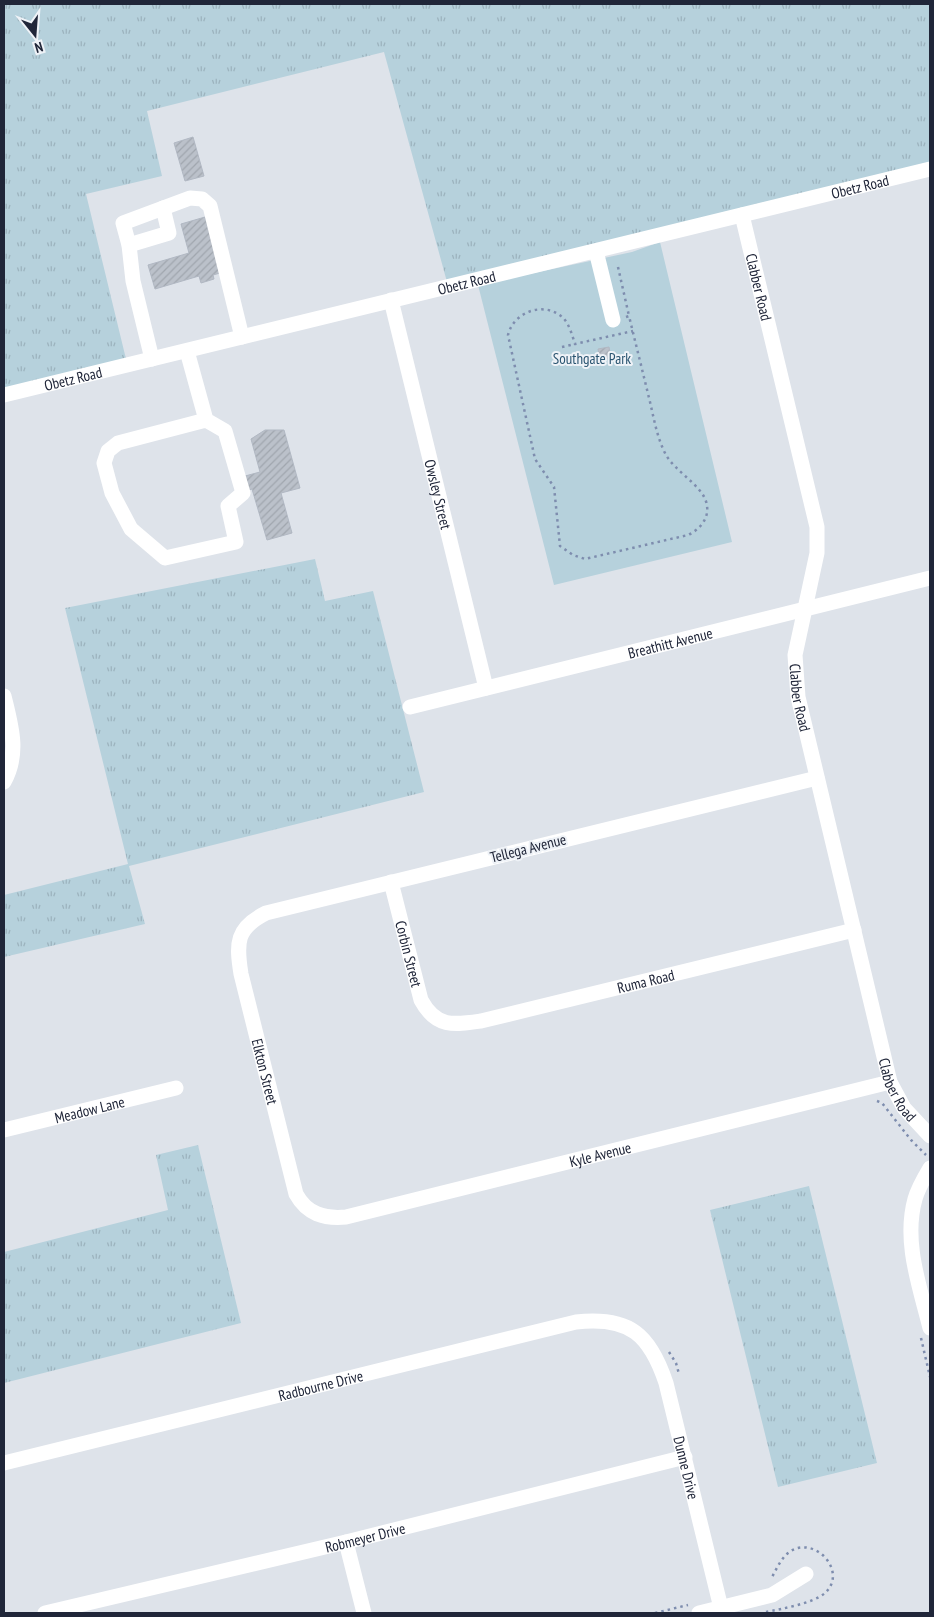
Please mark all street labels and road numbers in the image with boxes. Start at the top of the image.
street label: Obetz Road [829,170,891,202]
street label: Clabber Road [742,251,777,323]
street label: Obetz Road [436,266,497,298]
street label: Obetz Road [42,362,104,394]
street label: Owsley Street [421,457,456,531]
street label: Breathitt Avenue [626,623,714,662]
street label: Clabber Road [786,663,815,733]
street label: Tellega Avenue [488,829,568,867]
street label: Corbin Street [392,919,427,989]
street label: Ruma Road [615,965,676,997]
street label: Elkton Street [248,1037,283,1106]
street label: Clabber Road [875,1056,921,1125]
street label: Meadow Lane [53,1091,126,1127]
street label: Kyle Avenue [567,1137,633,1171]
street label: Radbourne Drive [276,1365,365,1405]
street label: Dunne Drive [670,1434,704,1501]
street label: Robmeyer Drive [323,1518,407,1556]

